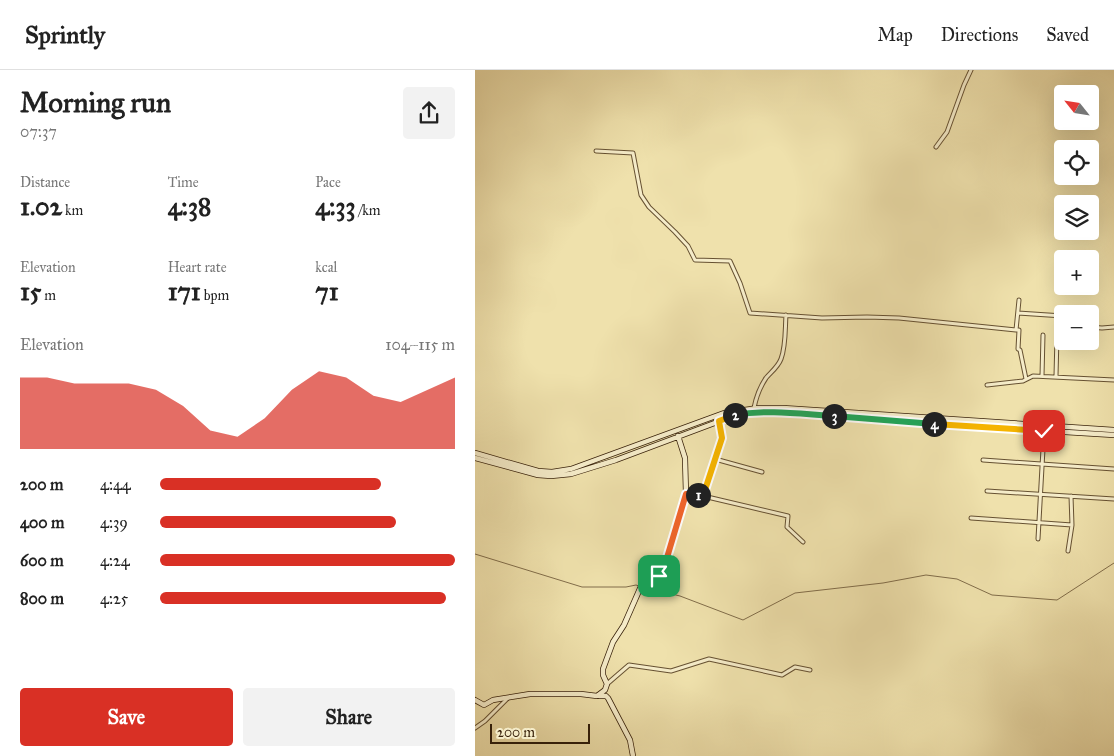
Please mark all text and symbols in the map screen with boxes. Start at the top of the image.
text: Sprintly [25,20,105,50]
text: Map [877,24,913,46]
text: Directions [941,24,1018,46]
text: Saved [1046,24,1089,46]
text: Morning run [20,85,171,120]
north arrow [1054,85,1099,130]
map controls [1054,85,1099,350]
button: share [403,87,455,139]
text: 07:37 [20,122,57,141]
button: locate [1054,140,1099,185]
text: Distance [20,174,70,191]
text: Time [168,174,199,191]
text: Pace [315,174,341,191]
text: 1.02 [20,191,62,222]
text: 4:38 [168,191,211,222]
text: 4:33 [315,191,356,222]
button: layers [1054,195,1099,240]
text: km [62,202,83,219]
text: /km [356,202,381,219]
button: + [1054,250,1099,295]
text: Elevation [20,259,76,276]
text: Heart rate [168,259,227,276]
text: kcal [315,259,337,276]
text: 15 [20,276,41,307]
text: 171 [168,276,201,307]
text: 71 [315,276,339,307]
text: m [41,287,56,304]
text: bpm [201,287,229,304]
button: − [1054,305,1099,350]
text: Elevation [20,335,84,354]
text: 104–115 m [385,335,455,354]
pin: 2 [723,402,747,428]
pin: 3 [821,404,847,428]
text: 2 [732,407,739,424]
text: 3 [832,408,837,425]
pin [1023,410,1065,452]
pin: 4 [921,412,947,436]
text: 4 [931,416,938,433]
icon: check [1030,417,1058,445]
text: 200 m [20,475,63,494]
text: 4:44 [100,475,131,494]
pin: 1 [685,482,711,508]
text: 1 [696,487,701,504]
text: 400 m [20,513,64,532]
text: 4:39 [100,513,128,532]
text: 600 m [20,551,64,570]
text: 4:24 [100,551,130,570]
pin [638,555,680,597]
icon: arrive [645,562,673,590]
text: 800 m [20,589,64,608]
text: 4:25 [100,589,128,608]
button: Save [20,688,233,746]
button: Share [243,688,455,746]
scale bar [490,721,590,744]
text: 200 m [497,724,535,741]

